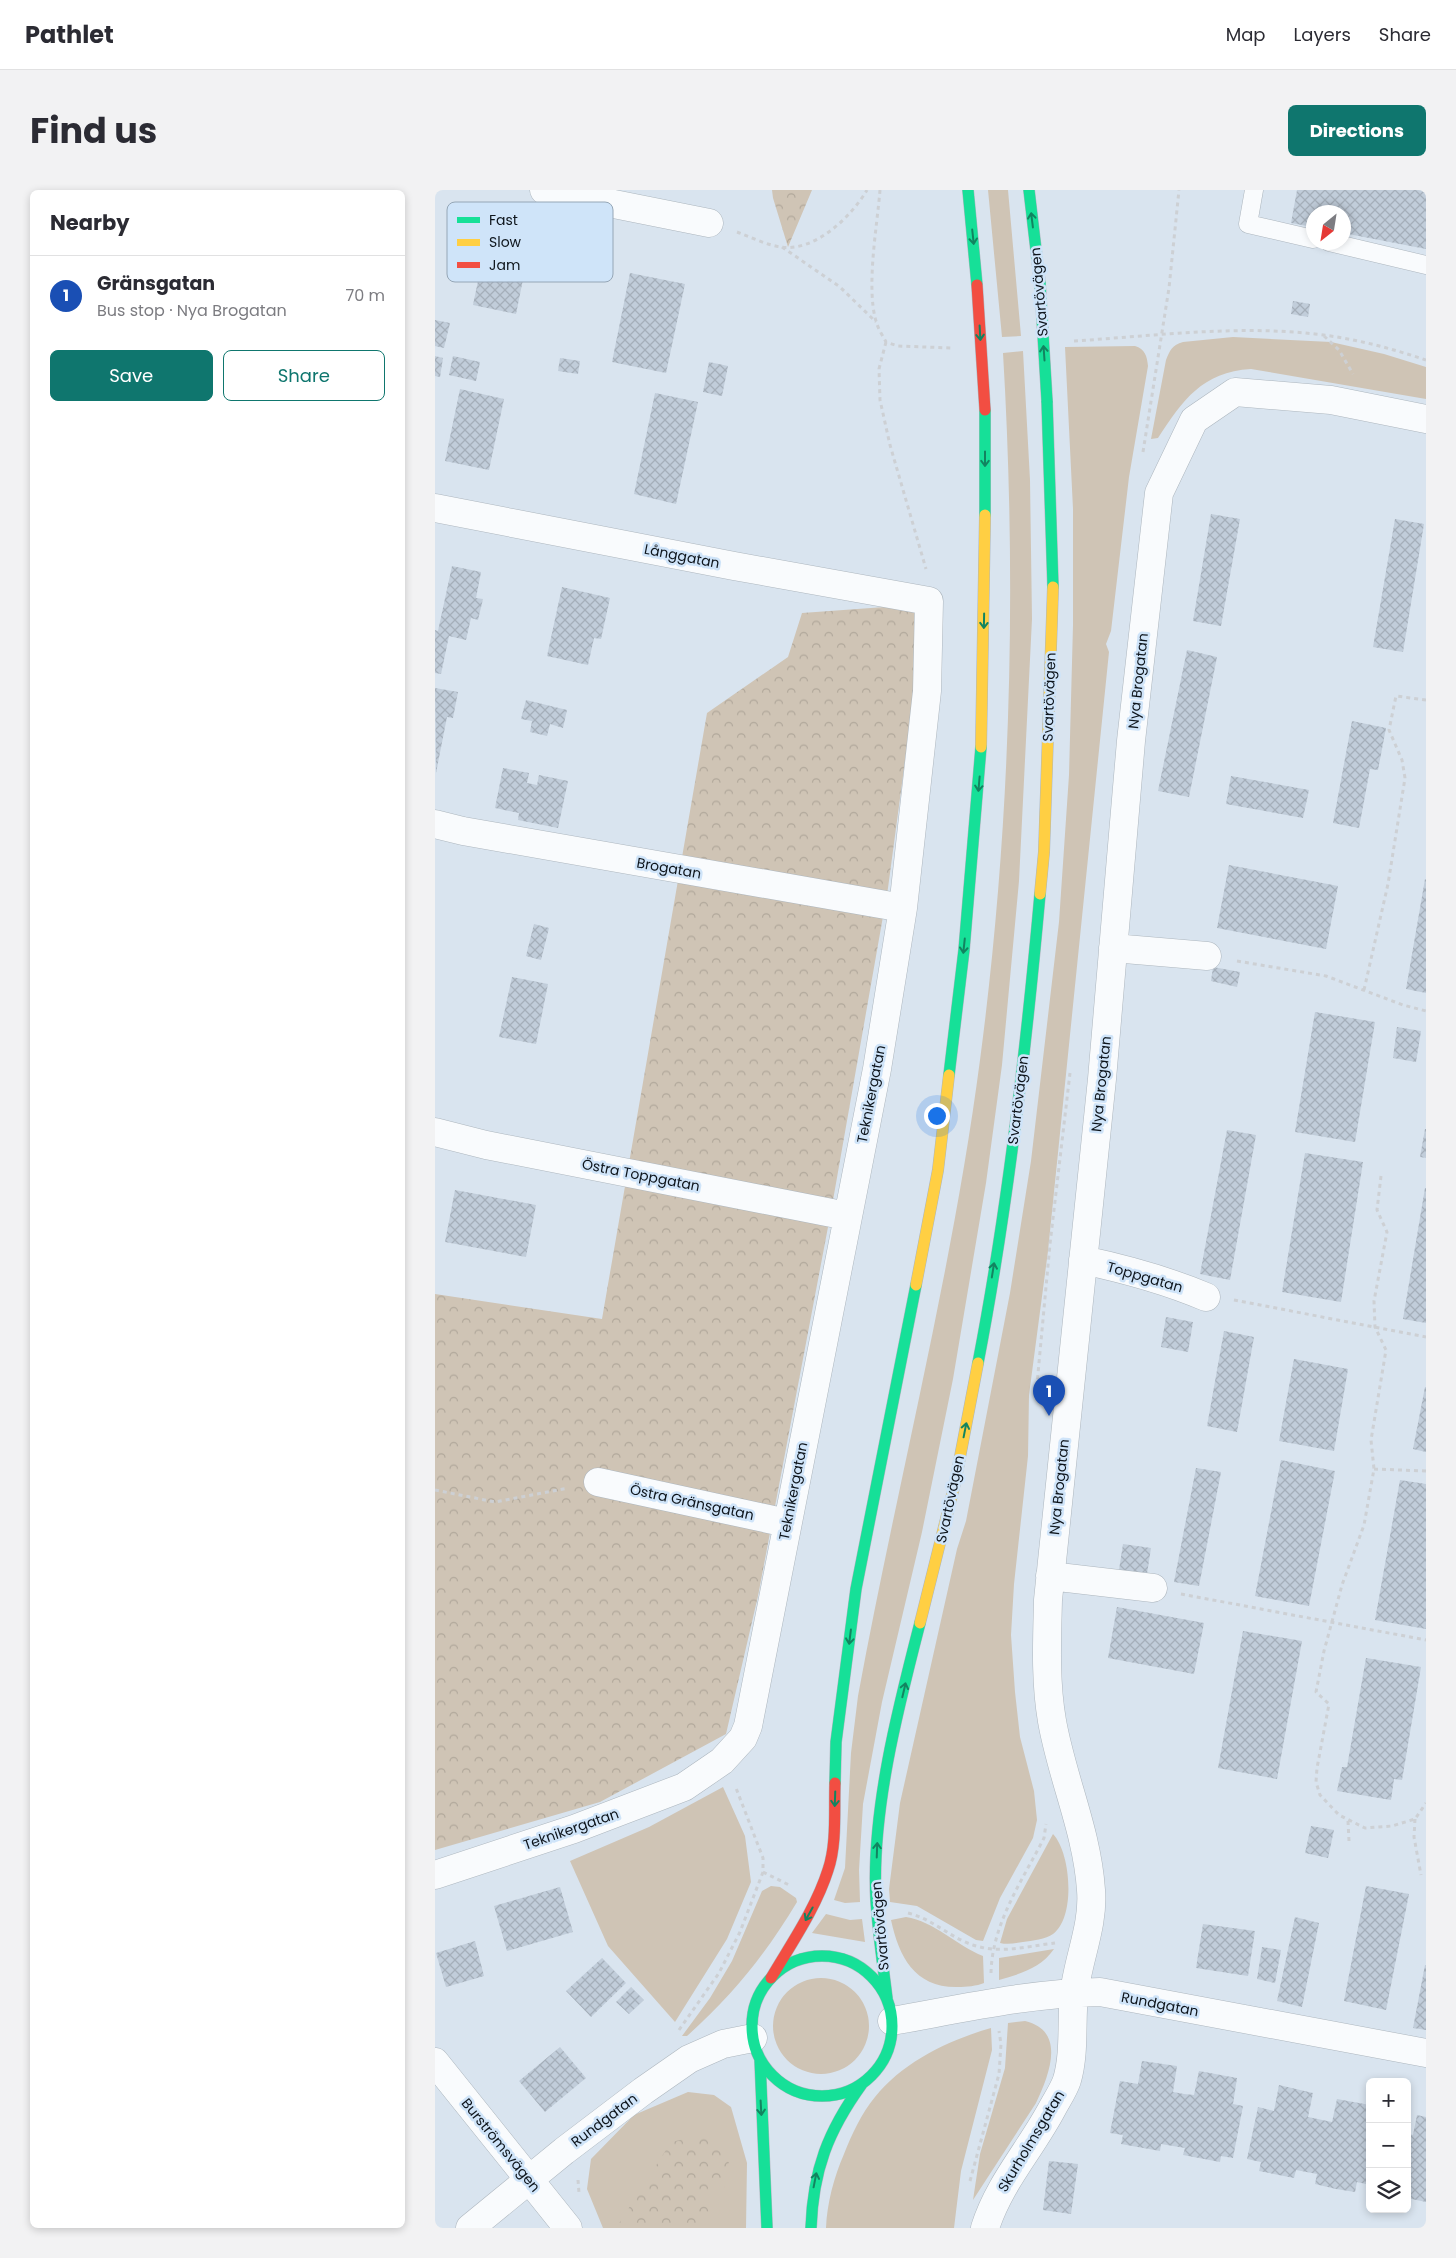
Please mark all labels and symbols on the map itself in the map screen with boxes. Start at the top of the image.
legend [447,202,613,282]
north arrow [1306,205,1351,250]
text: Fast [489,210,518,230]
one-way arrow [1027,212,1037,228]
one-way arrow [968,229,978,245]
text: Slow [489,232,522,252]
street label: Svartövägen [1025,247,1053,337]
text: Jam [489,255,520,275]
one-way arrow [976,325,985,341]
one-way arrow [1040,345,1049,361]
one-way arrow [980,450,990,467]
street label: Långgatan [643,539,721,573]
one-way arrow [979,613,989,629]
street label: Nya Brogatan [1123,632,1153,730]
street label: Svartövägen [1037,652,1061,742]
one-way arrow [974,775,984,791]
street label: Brogatan [635,852,703,884]
one-way arrow [959,937,969,953]
street label: Nya Brogatan [1086,1035,1116,1133]
street label: Teknikergatan [852,1043,890,1145]
street label: Svartövägen [1003,1054,1033,1146]
your location [924,1103,950,1129]
street label: Östra Toppgatan [580,1154,702,1196]
street label: Toppgatan [1105,1257,1185,1297]
one-way arrow [989,1262,999,1278]
pin: 1 [1033,1375,1065,1416]
one-way arrow [961,1422,970,1438]
street label: Nya Brogatan [1044,1438,1074,1536]
street label: Teknikergatan [774,1440,812,1542]
street label: Svartövägen [931,1453,969,1545]
street label: Östra Gränsgatan [628,1479,756,1525]
one-way arrow [844,1629,854,1645]
one-way arrow [900,1683,909,1699]
one-way arrow [830,1791,839,1807]
street label: Teknikergatan [521,1803,621,1855]
one-way arrow [872,1842,881,1858]
street label: Svartövägen [866,1881,894,1971]
one-way arrow [804,1906,814,1921]
street label: Rundgatan [1120,1987,1200,2021]
street label: Skurholmsgatan [993,2086,1069,2196]
street label: Rundgatan [567,2088,641,2152]
street label: Burströmsvägen [457,2094,545,2196]
one-way arrow [757,2100,766,2116]
one-way arrow [810,2172,820,2188]

